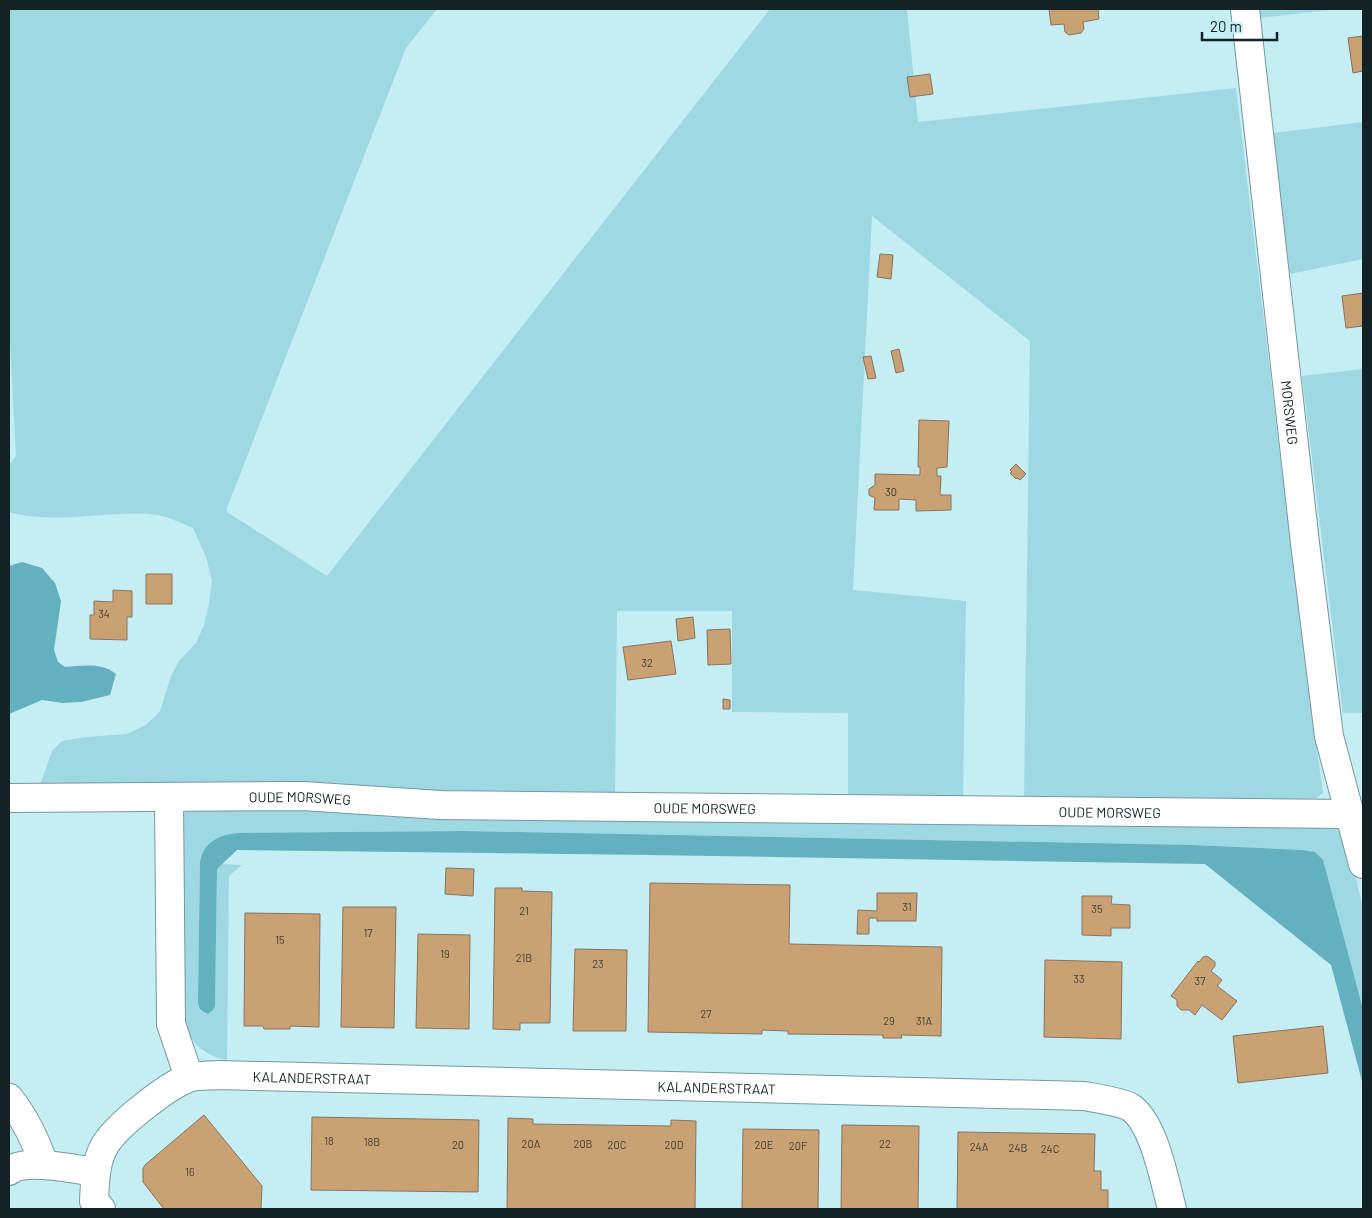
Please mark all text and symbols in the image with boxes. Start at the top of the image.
scale bar [1202,10,1277,42]
text: 20 m [1210,17,1242,35]
street label: MORSWEG [1278,379,1302,445]
house number: 30 [885,485,897,498]
house number: 34 [98,607,110,620]
house number: 32 [641,656,653,669]
street label: OUDE MORSWEG [249,787,352,808]
street label: OUDE MORSWEG [653,799,756,817]
street label: OUDE MORSWEG [1058,803,1161,821]
house number: 31 [902,900,912,913]
house number: 35 [1091,902,1103,915]
house number: 21 [519,904,529,917]
house number: 17 [363,926,373,939]
house number: 15 [275,933,285,946]
house number: 19 [440,947,450,960]
house number: 21B [516,951,532,964]
house number: 23 [592,957,604,970]
house number: 33 [1073,972,1085,985]
house number: 37 [1195,974,1205,987]
house number: 27 [700,1007,712,1020]
house number: 29 [883,1014,895,1027]
house number: 31A [916,1014,932,1027]
street label: KALANDERSTRAAT [252,1067,371,1087]
street label: KALANDERSTRAAT [657,1077,776,1097]
house number: 18 [324,1134,334,1147]
house number: 18B [364,1135,380,1148]
house number: 20A [522,1137,541,1150]
house number: 20B [573,1137,593,1150]
house number: 22 [879,1137,891,1150]
house number: 20 [452,1138,464,1151]
house number: 20C [608,1138,626,1151]
house number: 20D [665,1138,684,1151]
house number: 20E [755,1138,774,1151]
house number: 20F [789,1139,807,1152]
house number: 24A [970,1140,989,1153]
house number: 24B [1009,1141,1028,1154]
house number: 24C [1041,1142,1059,1155]
house number: 16 [185,1165,195,1178]

